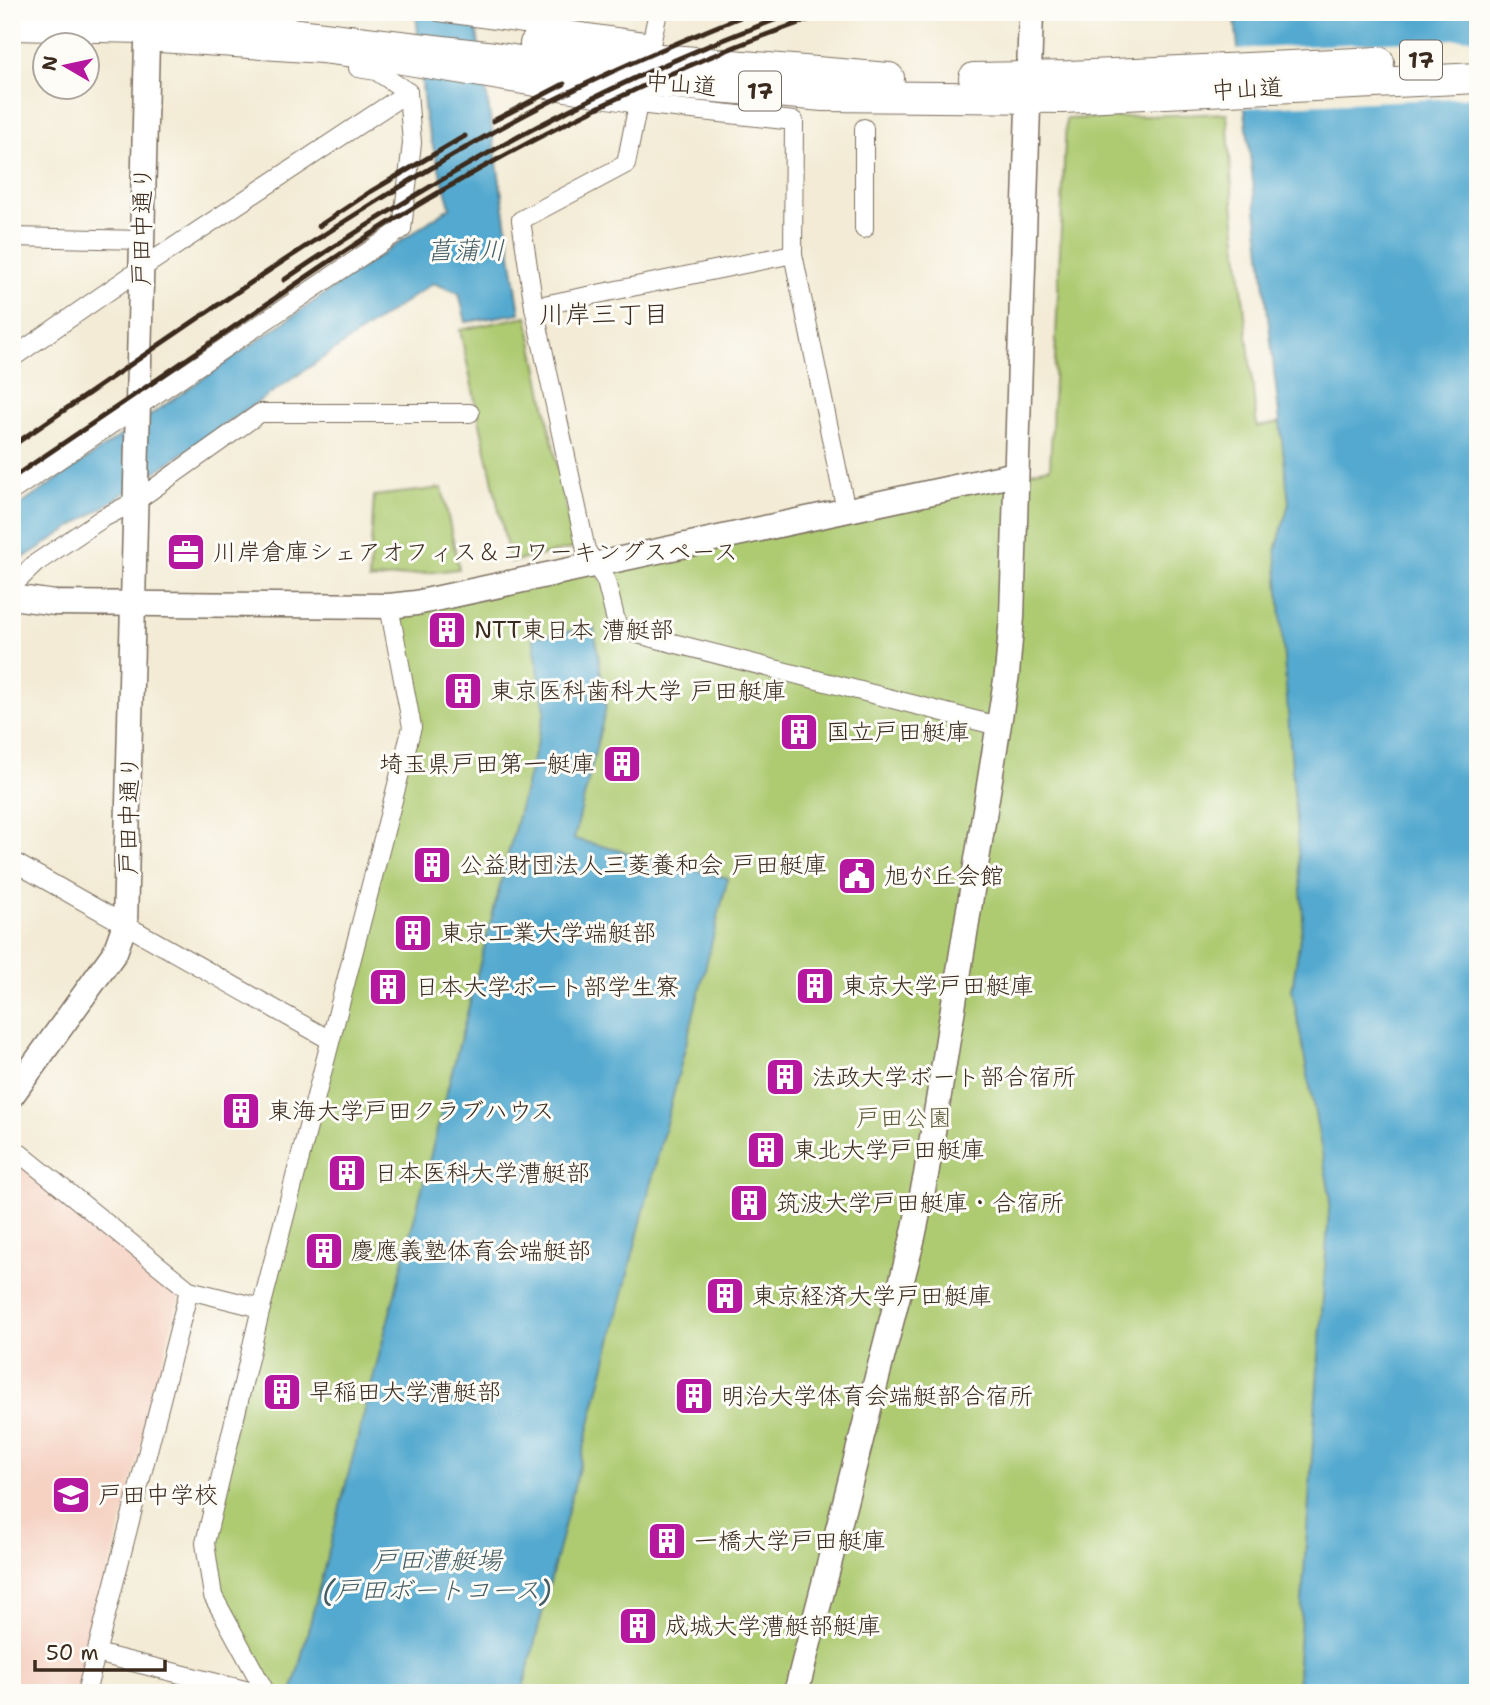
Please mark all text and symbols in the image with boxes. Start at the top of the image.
north arrow [32,32,102,102]
road number: 17 [1400,40,1442,80]
text: N [36,54,63,73]
street label: 中山道 [644,65,718,103]
street label: 中山道 [1210,71,1284,107]
road number: 17 [739,72,781,110]
street label: 戸田中通り [125,166,159,286]
water label: 菖蒲川 [427,232,505,267]
district label: 川岸三丁目 [539,296,669,331]
office icon: 川岸倉庫シェアオフィス＆コワーキングスペース [165,531,207,573]
place label: 川岸倉庫シェアオフィス＆コワーキングスペース [213,536,738,568]
building icon: NTT東日本 漕艇部 [426,609,468,651]
place label: NTT東日本 漕艇部 [474,614,674,646]
building icon: 東京医科歯科大学 戸田艇庫 [442,670,484,712]
place label: 東京医科歯科大学 戸田艇庫 [490,675,786,707]
building icon: 国立戸田艇庫 [778,711,820,753]
place label: 国立戸田艇庫 [826,716,970,748]
building icon: 埼玉県戸田第一艇庫 [601,743,643,785]
place label: 埼玉県戸田第一艇庫 [379,748,595,780]
street label: 戸田中通り [112,755,146,875]
building icon: 公益財団法人三菱養和会 戸田艇庫 [411,844,453,886]
place label: 公益財団法人三菱養和会 戸田艇庫 [459,849,827,881]
public building icon: 旭が丘会館 [836,855,878,897]
place label: 旭が丘会館 [884,860,1004,892]
building icon: 東京工業大学端艇部 [392,912,434,954]
place label: 東京工業大学端艇部 [440,917,656,949]
building icon: 東京大学戸田艇庫 [794,965,836,1007]
building icon: 日本大学ボート部学生寮 [367,966,409,1008]
place label: 東京大学戸田艇庫 [842,970,1034,1002]
place label: 日本大学ボート部学生寮 [415,971,679,1003]
building icon: 法政大学ボート部合宿所 [764,1056,806,1098]
place label: 法政大学ボート部合宿所 [812,1061,1076,1093]
building icon: 東海大学戸田クラブハウス [220,1090,262,1132]
place label: 東海大学戸田クラブハウス [268,1095,555,1127]
park label: 戸田公園 [856,1102,952,1134]
building icon: 東北大学戸田艇庫 [745,1129,787,1171]
place label: 東北大学戸田艇庫 [793,1134,985,1166]
building icon: 日本医科大学漕艇部 [326,1152,368,1194]
place label: 日本医科大学漕艇部 [374,1157,590,1189]
building icon: 筑波大学戸田艇庫・合宿所 [728,1182,770,1224]
place label: 筑波大学戸田艇庫・合宿所 [776,1187,1064,1219]
building icon: 慶應義塾体育会端艇部 [303,1230,345,1272]
place label: 慶應義塾体育会端艇部 [351,1235,591,1267]
building icon: 東京経済大学戸田艇庫 [704,1275,746,1317]
place label: 東京経済大学戸田艇庫 [752,1280,992,1312]
building icon: 早稲田大学漕艇部 [261,1371,303,1413]
building icon: 明治大学体育会端艇部合宿所 [673,1375,715,1417]
place label: 早稲田大学漕艇部 [309,1376,501,1408]
place label: 明治大学体育会端艇部合宿所 [721,1380,1033,1412]
school or university icon: 戸田中学校 [50,1474,92,1516]
place label: 戸田中学校 [98,1479,218,1511]
building icon: 一橋大学戸田艇庫 [646,1520,688,1562]
place label: 一橋大学戸田艇庫 [694,1525,886,1557]
water label: 戸田漕艇場 (戸田ボートコース) [323,1542,551,1607]
building icon: 成城大学漕艇部艇庫 [617,1605,659,1647]
place label: 成城大学漕艇部艇庫 [665,1610,881,1642]
scale bar [35,1628,164,1672]
text: 50 m [46,1639,99,1667]

